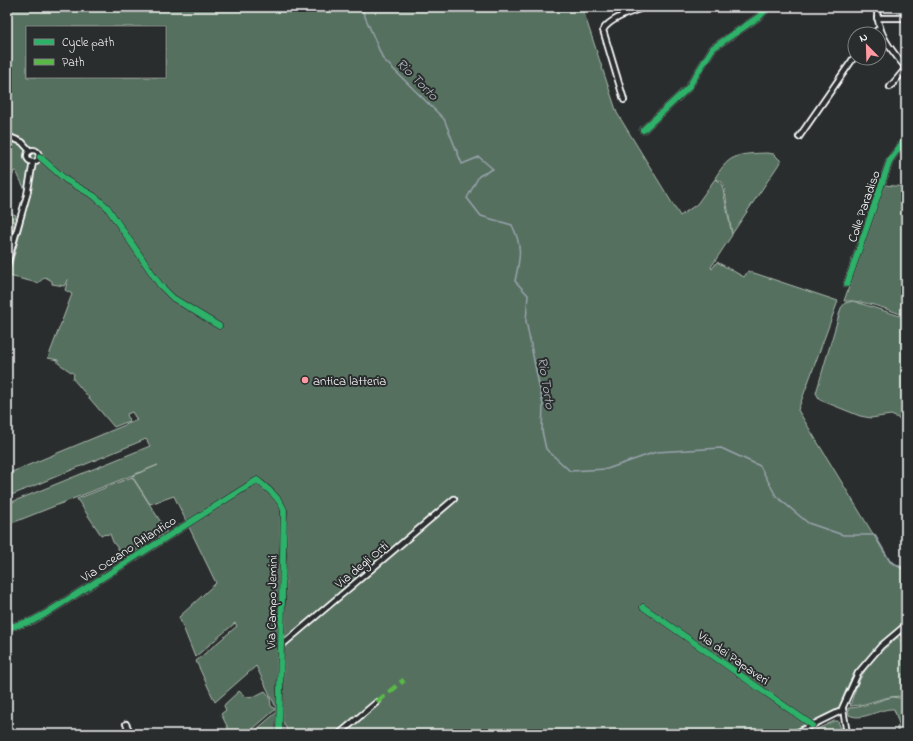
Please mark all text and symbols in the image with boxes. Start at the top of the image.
legend [26,26,166,78]
north arrow [847,26,887,66]
text: N [857,29,870,47]
text: Cycle path [62,34,114,53]
text: Path [62,54,85,72]
water label: Rio Torto [391,54,443,106]
street label: Colle Paradiso [843,168,886,245]
water label: Rio Torto [531,356,560,411]
place label: antica latteria [313,372,386,391]
marker: antica latteria [300,375,310,385]
street label: Via Oceano Atlantico [77,511,180,588]
street label: Via degli Orti [330,537,394,595]
street label: Via Campo Jemini [262,555,283,650]
street label: Via dei Papaveri [693,626,773,690]

